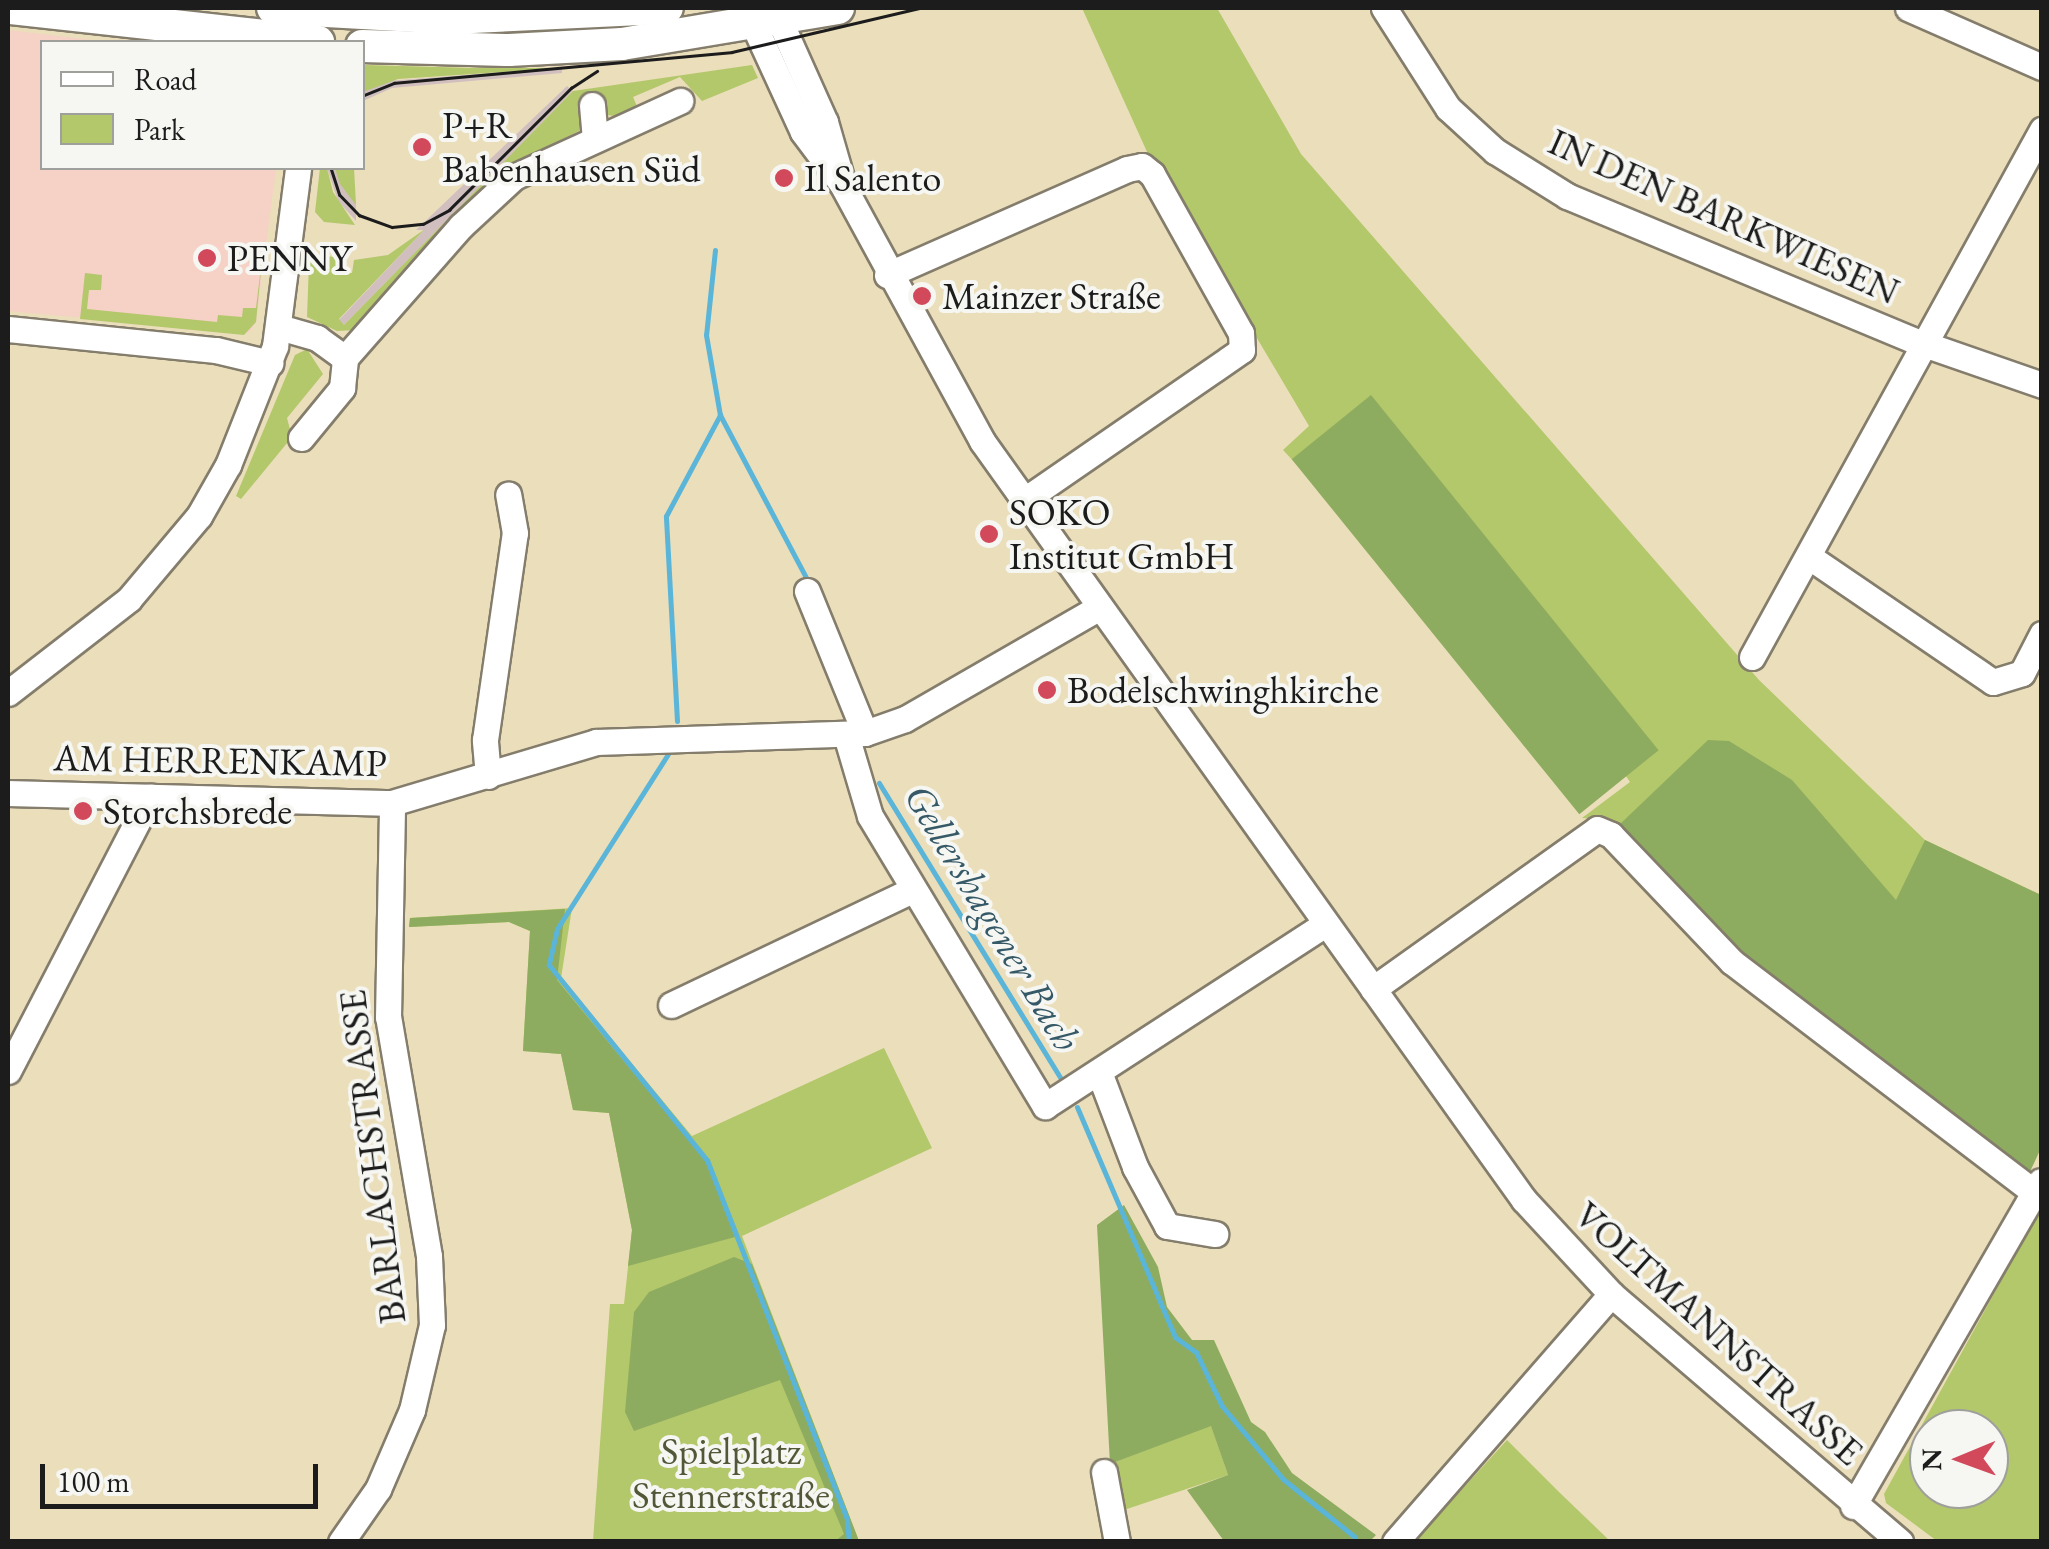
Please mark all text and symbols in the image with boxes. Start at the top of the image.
legend [40,40,365,170]
text: Road [134,60,197,99]
place label: P+R Babenhausen Süd [442,102,700,192]
text: Park [134,110,185,149]
street label: IN DEN BARKWIESEN [1542,118,1906,314]
marker: P+R Babenhausen Süd [411,136,433,158]
place label: Il Salento [804,155,941,201]
marker: Il Salento [773,167,795,189]
place label: PENNY [227,235,352,281]
marker: PENNY [196,247,218,269]
place label: Mainzer Straße [942,273,1161,319]
marker: Mainzer Straße [911,285,933,307]
place label: SOKO Institut GmbH [1009,489,1235,578]
marker: SOKO Institut GmbH [978,523,1000,545]
place label: Bodelschwinghkirche [1067,667,1379,713]
marker: Bodelschwinghkirche [1036,679,1058,701]
street label: AM HERRENKAMP [53,734,387,786]
water label: Gellershagener Bach [894,775,1092,1059]
place label: Storchsbrede [103,788,292,834]
marker: Storchsbrede [72,800,94,822]
street label: BARLACHSTRASSE [329,988,415,1326]
street label: VOLTMANNSTRASSE [1566,1192,1872,1474]
north arrow [1909,1409,2009,1509]
park label: Spielplatz Stennerstraße [632,1428,830,1518]
scale bar [45,1444,322,1506]
text: N [1913,1448,1949,1471]
text: 100 m [57,1462,130,1501]

